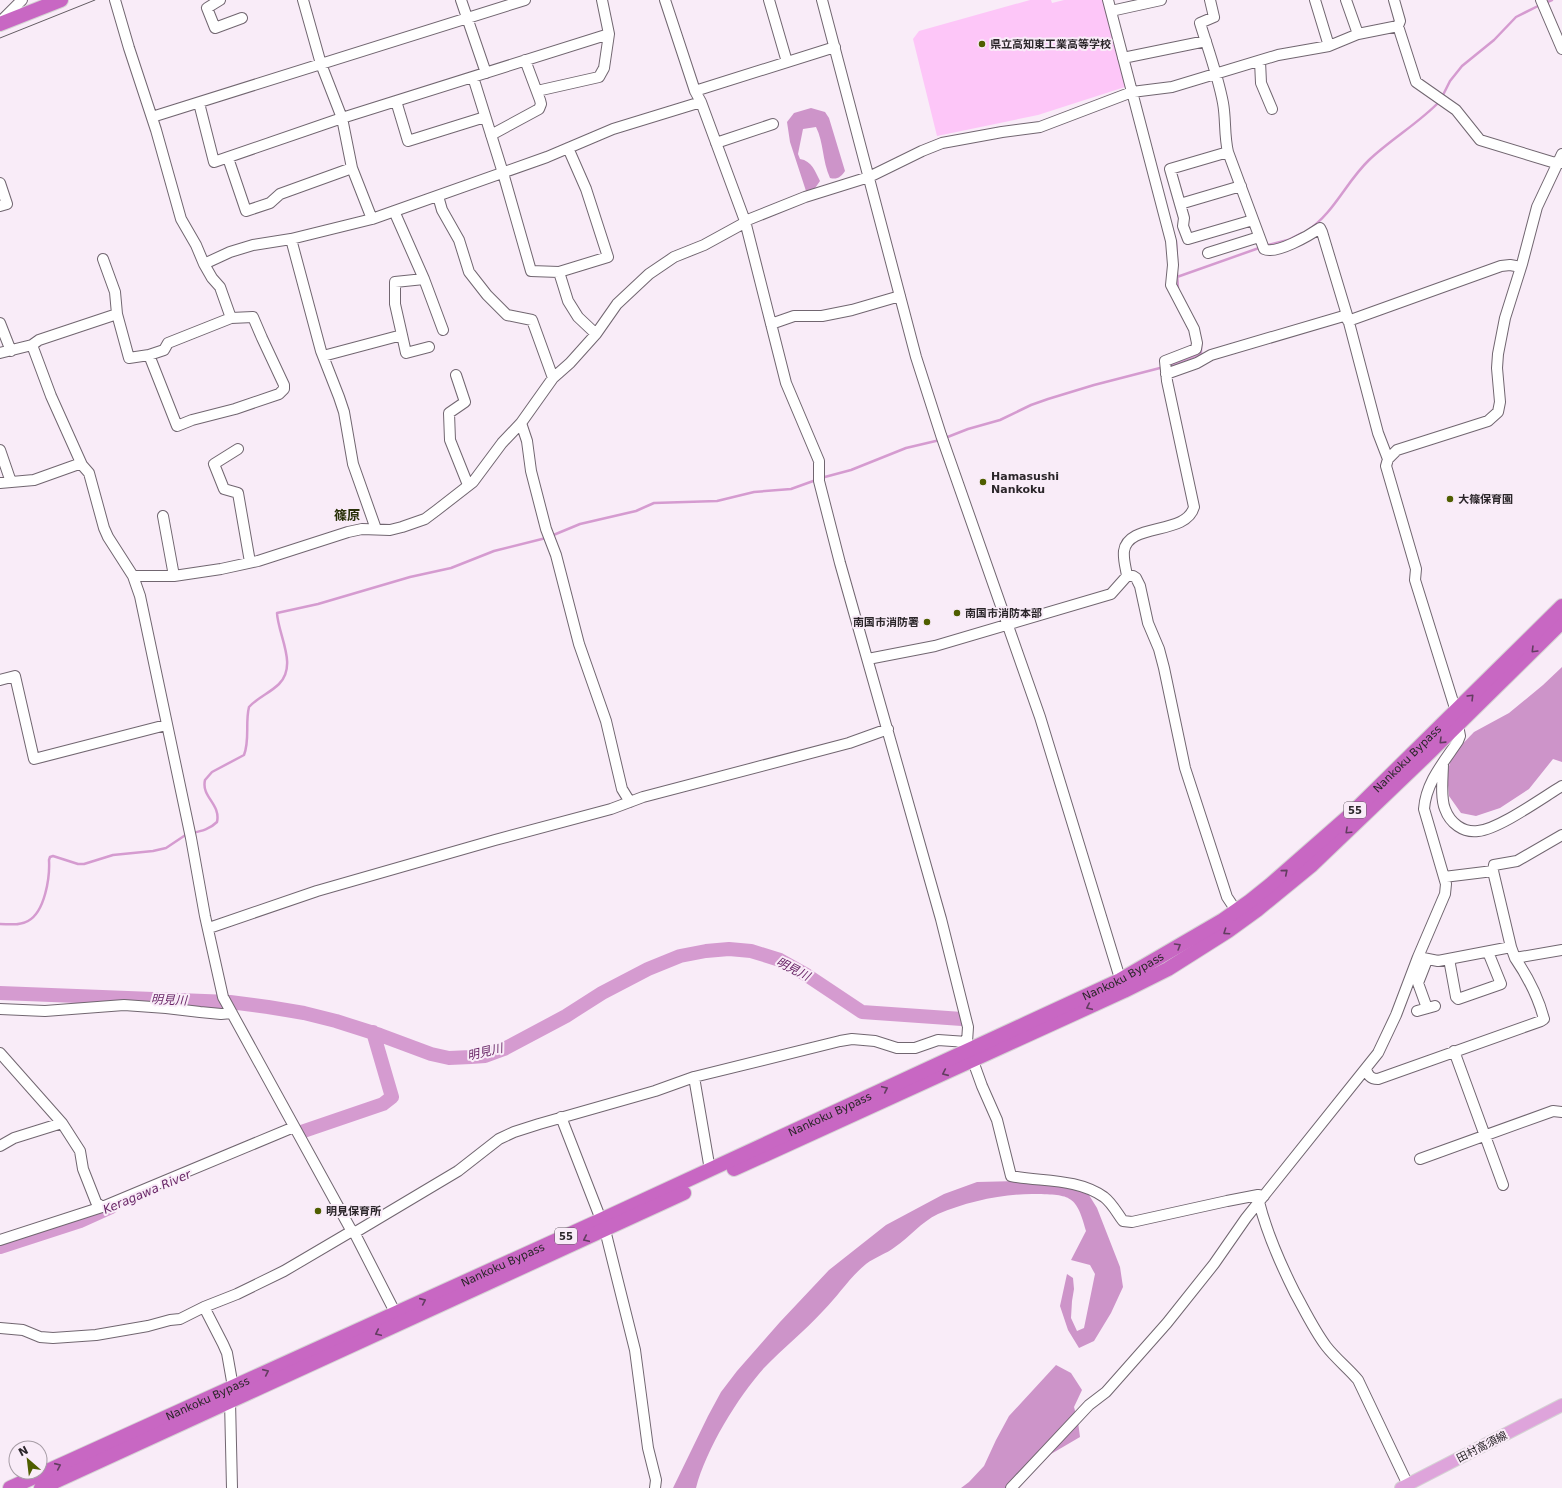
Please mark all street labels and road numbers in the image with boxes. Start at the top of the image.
street label: Nankoku Bypass [1370,722,1444,795]
road number: 55 [1344,802,1366,818]
street label: Nankoku Bypass [1080,949,1166,1003]
street label: Nankoku Bypass [786,1089,874,1139]
road number: 55 [555,1228,577,1244]
street label: Nankoku Bypass [459,1240,547,1289]
street label: Nankoku Bypass [164,1374,252,1423]
street label: 田村高須線 [1455,1429,1509,1465]

